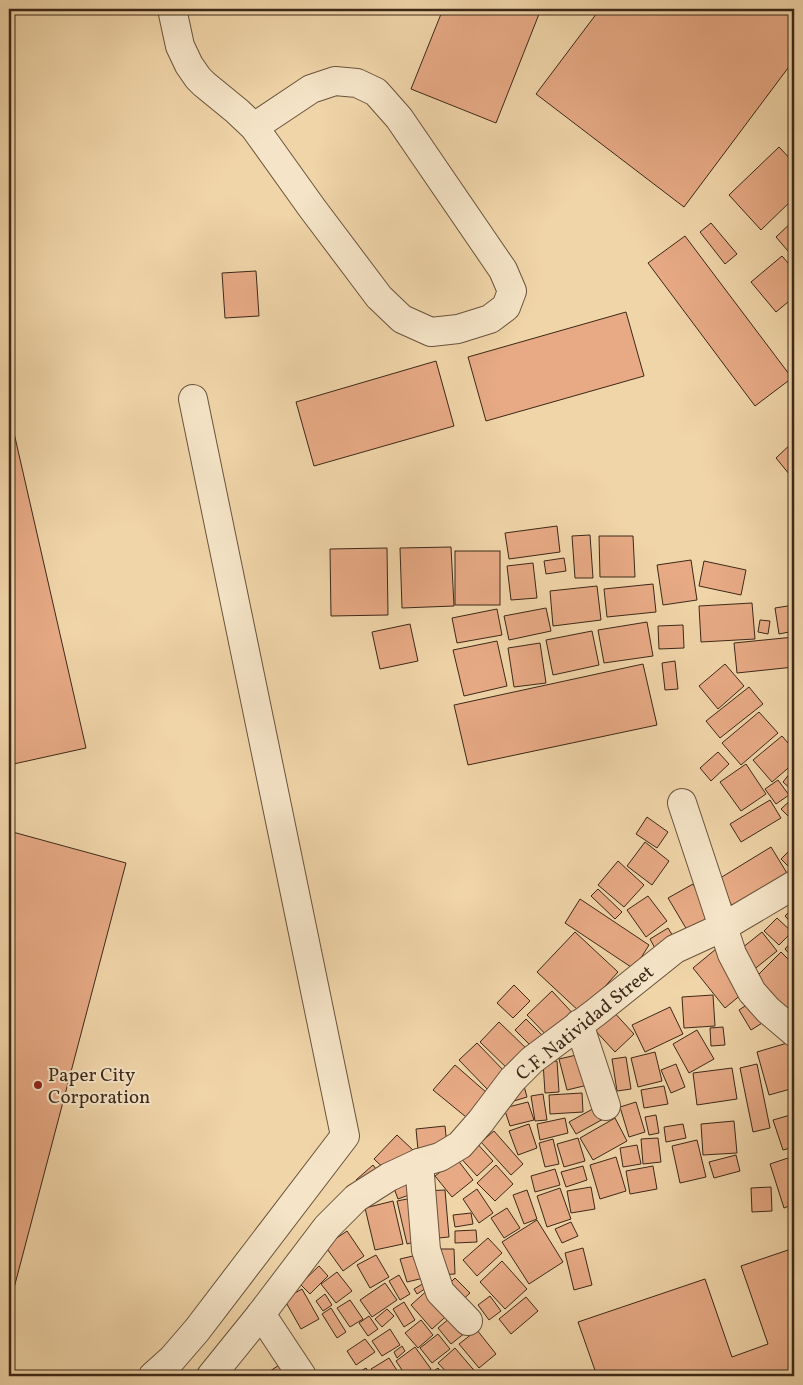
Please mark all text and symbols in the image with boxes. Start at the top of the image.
street label: C.F. Natividad Street [511,960,660,1087]
place label: Paper City Corporation [48,1063,150,1111]
marker: Paper City Corporation [32,1079,44,1091]

